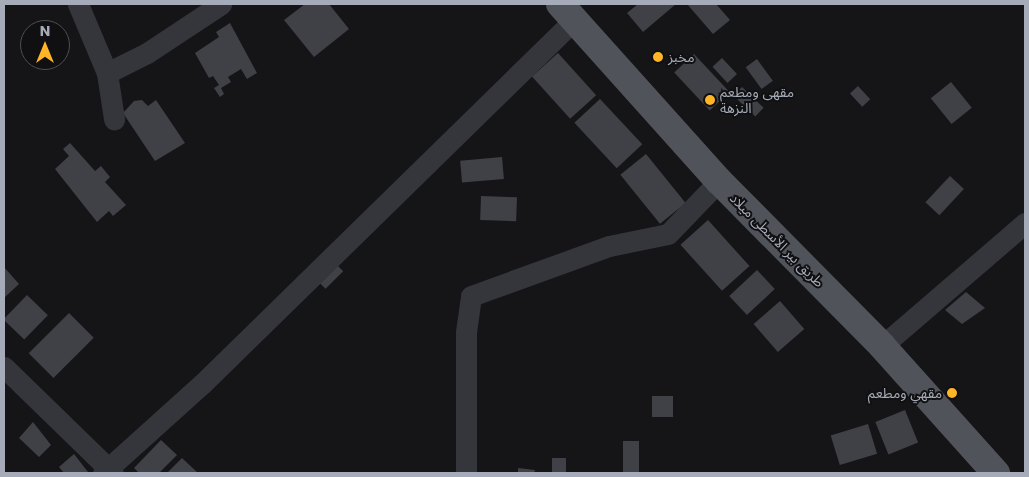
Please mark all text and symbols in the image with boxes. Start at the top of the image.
north arrow [20,20,70,70]
text: N [40,21,50,41]
place label: مخبز [668,49,695,65]
marker: مخبز [652,51,664,63]
place label: مقهى ومطعم النزهة [720,84,794,116]
marker: مقهى ومطعم النزهة [704,94,716,106]
street label: طريق بير الأسطى ميلاد [726,189,828,291]
place label: مقهي ومطعم [868,385,942,401]
marker: مقهي ومطعم [946,387,958,399]

